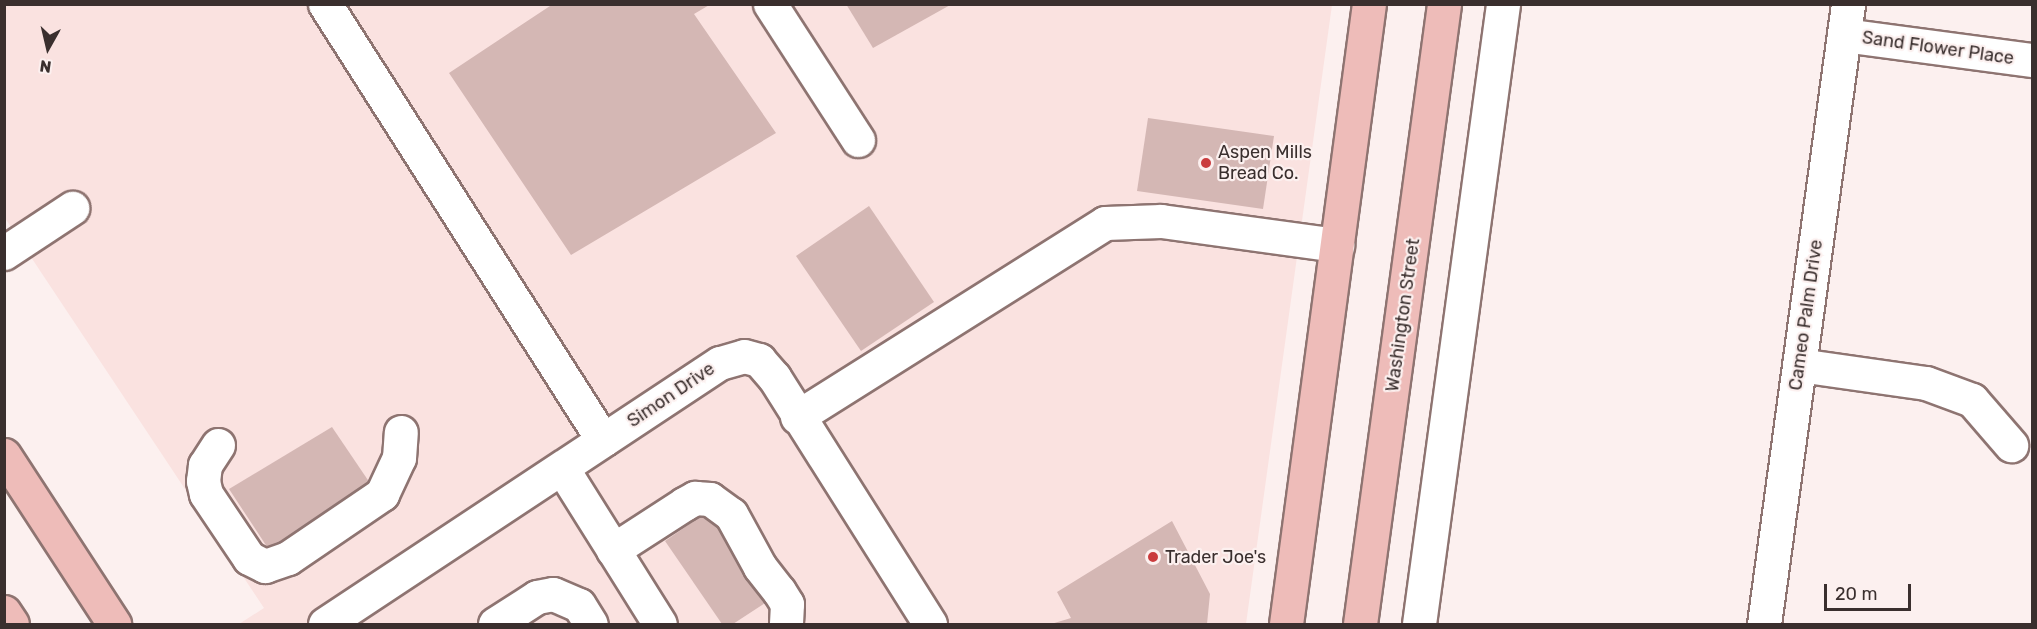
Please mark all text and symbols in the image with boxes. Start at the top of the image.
north arrow [18,18,78,78]
street label: Sand Flower Place [1860,27,2016,69]
text: N [38,56,52,77]
place label: Aspen Mills Bread Co. [1218,142,1312,184]
marker: Aspen Mills Bread Co. [1199,156,1213,170]
street label: Washington Street [1382,237,1424,393]
street label: Cameo Palm Drive [1785,238,1827,392]
street label: Simon Drive [623,358,719,432]
place label: Trader Joe's [1165,546,1267,568]
marker: Trader Joe's [1146,550,1160,564]
scale bar [1827,572,1914,610]
text: 20 m [1835,583,1877,605]

